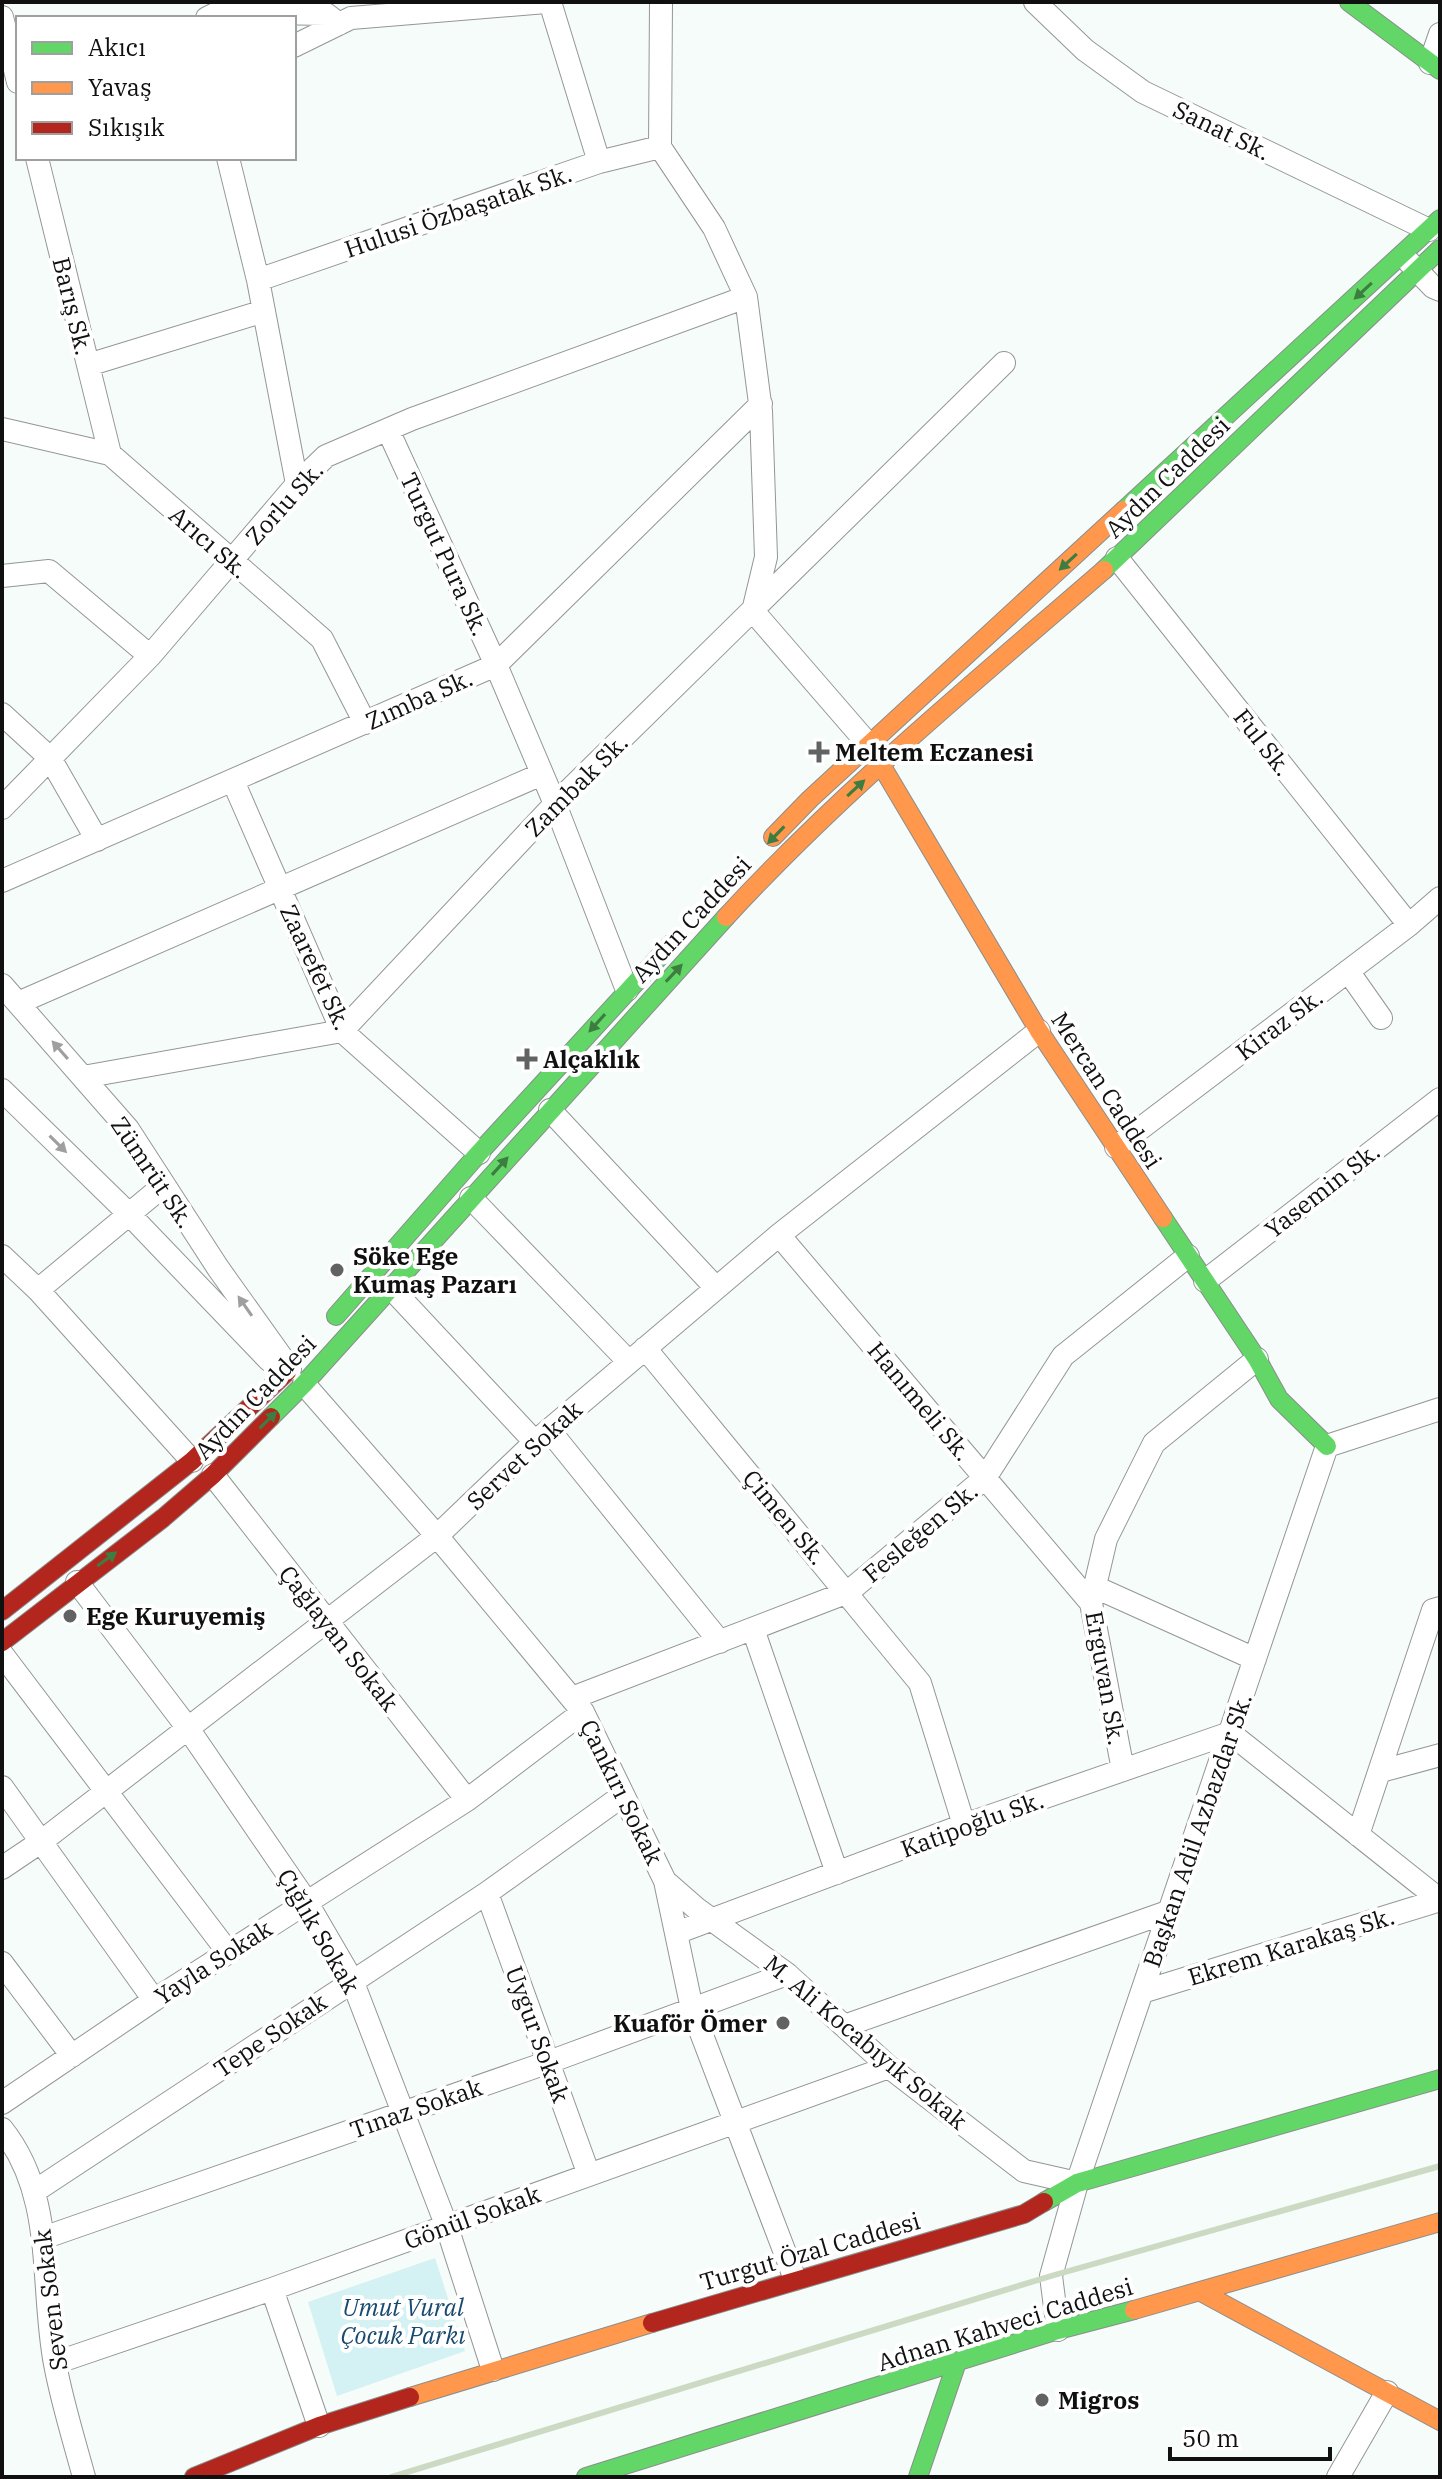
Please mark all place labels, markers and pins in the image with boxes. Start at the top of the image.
place label: Meltem Eczanesi [835,736,1033,768]
marker: Meltem Eczanesi [810,743,828,761]
place label: Alçaklık [543,1043,640,1075]
marker: Alçaklık [518,1050,536,1068]
place label: Söke Ege Kumaş Pazarı [353,1240,517,1300]
marker: Söke Ege Kumaş Pazarı [328,1261,346,1279]
place label: Ege Kuruyemiş [86,1600,265,1632]
marker: Ege Kuruyemiş [61,1607,79,1625]
place label: Kuaför Ömer [613,2007,767,2039]
marker: Kuaför Ömer [774,2014,792,2032]
place label: Migros [1058,2384,1139,2416]
marker: Migros [1033,2391,1051,2409]

